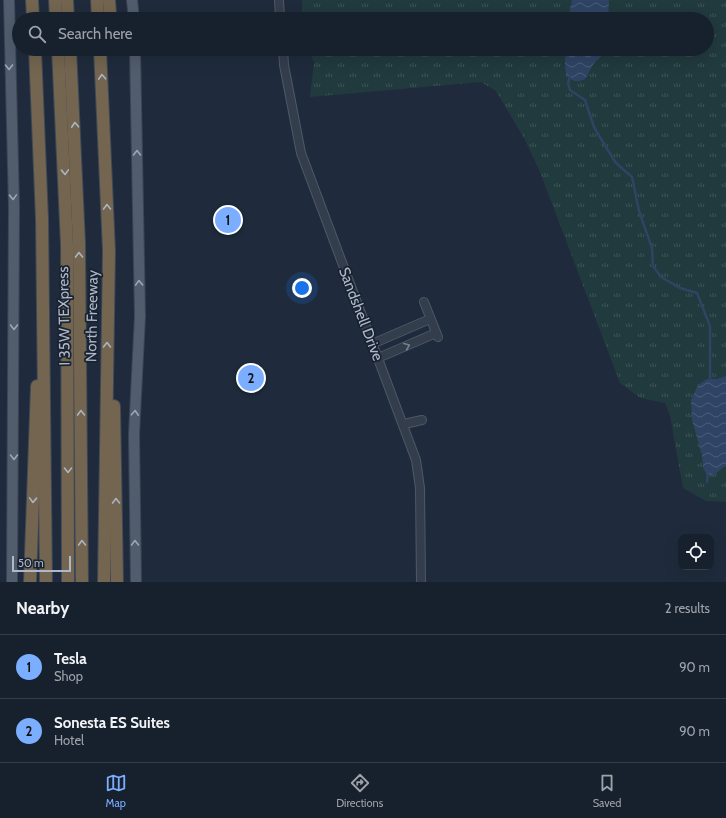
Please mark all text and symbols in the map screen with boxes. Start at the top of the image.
search box [12,12,714,56]
icon: search [26,23,48,45]
text: Search here [58,25,133,43]
one-way arrow [5,64,14,70]
one-way arrow [97,74,106,80]
one-way arrow [71,122,79,128]
one-way arrow [133,150,141,156]
one-way arrow [60,169,69,175]
one-way arrow [9,194,17,200]
one-way arrow [103,204,111,210]
pin: 1 [215,205,241,235]
one-way arrow [75,252,84,258]
street label: Sandshell Drive [335,265,387,364]
street label: I 35W TEXpress [54,266,74,366]
street label: North Freeway [82,269,102,362]
your location [292,278,312,298]
one-way arrow [135,280,143,286]
one-way arrow [10,324,18,330]
one-way arrow [103,342,111,348]
one-way arrow [403,342,410,350]
pin: 2 [238,363,264,393]
one-way arrow [77,410,85,416]
one-way arrow [130,410,139,416]
one-way arrow [10,454,18,460]
one-way arrow [64,467,72,473]
one-way arrow [29,497,37,503]
one-way arrow [112,498,120,504]
map controls [678,534,714,570]
button: locate [678,534,714,570]
one-way arrow [78,540,86,546]
one-way arrow [131,540,139,546]
scale bar [12,554,71,573]
text: 50 m [18,556,44,570]
text: Nearby [16,598,69,618]
text: 2 results [665,600,710,616]
text: Tesla [54,650,87,668]
text: 1 [27,659,31,675]
text: 90 m [679,659,710,675]
text: Shop [54,668,83,684]
text: Sonesta ES Suites [54,714,170,732]
text: 2 [26,723,32,739]
text: 90 m [679,723,710,739]
text: Hotel [54,732,84,748]
tab: Map [105,772,127,810]
tab: Directions [336,772,383,810]
tab: Saved [593,772,621,810]

